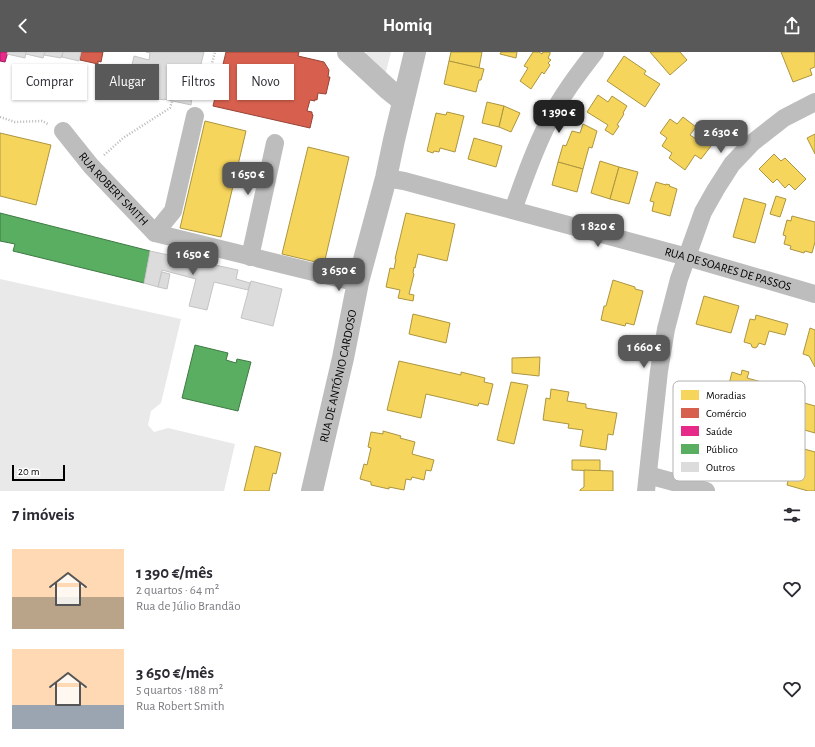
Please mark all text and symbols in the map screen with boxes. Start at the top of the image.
icon: back [12,15,34,37]
icon: share [781,15,803,37]
text: Homiq [383,17,432,35]
chip: Comprar [12,64,87,100]
chip: Alugar [95,64,159,100]
chip: Filtros [167,64,229,100]
chip: Novo [237,64,294,100]
pin: 1 390 € [522,100,596,134]
text: 1 390 € [542,106,576,119]
pin: 2 630 € [684,120,758,154]
text: 2 630 € [704,126,738,139]
street label: RUA ROBERT SMITH [77,150,151,228]
pin: 1 650 € [211,162,285,196]
text: 1 650 € [231,168,265,181]
pin: 1 820 € [561,214,635,248]
text: 1 820 € [581,220,615,233]
pin: 1 650 € [156,242,230,276]
street label: RUA DE SOARES DE PASSOS [663,245,793,293]
text: 1 650 € [176,248,210,261]
pin: 3 650 € [302,258,376,292]
text: 3 650 € [322,264,356,277]
street label: RUA DE ANTÓNIO CARDOSO [318,308,358,443]
pin: 1 660 € [607,335,681,369]
text: 1 660 € [627,341,661,354]
legend [673,381,805,481]
text: Moradias [706,390,746,401]
text: Comércio [706,408,747,419]
text: Saúde [706,426,732,437]
text: Público [706,444,738,455]
text: Outros [706,462,735,473]
scale bar [12,463,65,482]
text: 20 m [18,466,39,477]
icon: filters [781,504,803,526]
text: 7 imóveis [12,506,75,523]
text: 1 390 €/mês [136,564,213,581]
icon: home [44,565,92,613]
icon: heart [781,578,803,600]
text: 2 quartos · 64 m² [136,584,219,597]
text: Rua de Júlio Brandão [136,600,241,613]
text: 3 650 €/mês [136,664,214,681]
icon: home [44,665,92,713]
icon: heart [781,678,803,700]
text: 5 quartos · 188 m² [136,684,223,697]
text: Rua Robert Smith [136,700,225,713]

